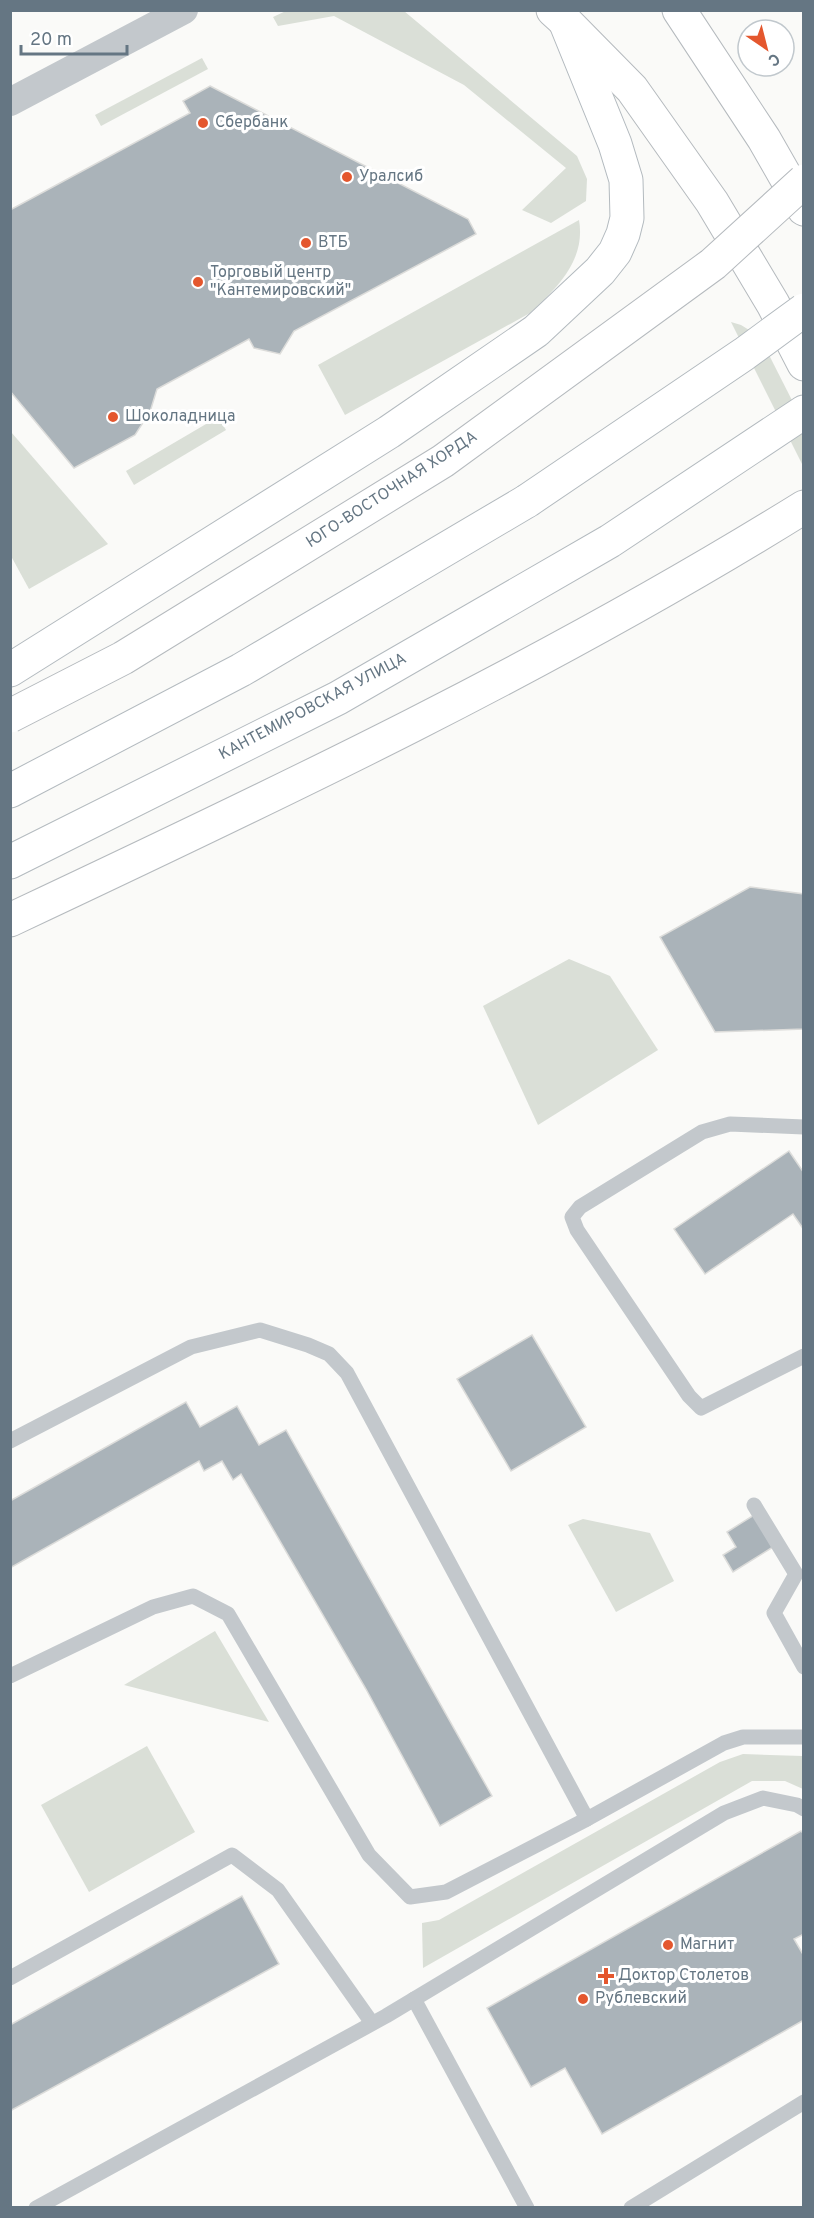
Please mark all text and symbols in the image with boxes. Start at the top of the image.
scale bar [21,18,128,56]
north arrow [736,18,796,78]
text: 20 m [30,29,72,52]
text: С [764,48,783,70]
place label: Сбербанк [215,113,288,133]
marker: Сбербанк [196,116,210,130]
place label: Уралсиб [359,167,423,187]
marker: Уралсиб [340,170,354,184]
place label: ВТБ [318,233,348,253]
marker: ВТБ [299,236,313,250]
place label: Торговый центр "Кантемировский" [210,263,351,301]
marker: Торговый центр "Кантемировский" [191,275,205,289]
place label: Шоколадница [125,407,235,427]
marker: Шоколадница [106,410,120,424]
street label: ЮГО-ВОСТОЧНАЯ ХОРДА [303,427,481,553]
street label: КАНТЕМИРОВСКАЯ УЛИЦА [216,649,410,765]
place label: Магнит [680,1935,734,1955]
marker: Магнит [661,1938,675,1952]
place label: Доктор Столетов [618,1966,749,1986]
marker: Доктор Столетов [599,1969,613,1983]
place label: Рублевский [595,1989,687,2009]
marker: Рублевский [576,1992,590,2006]

